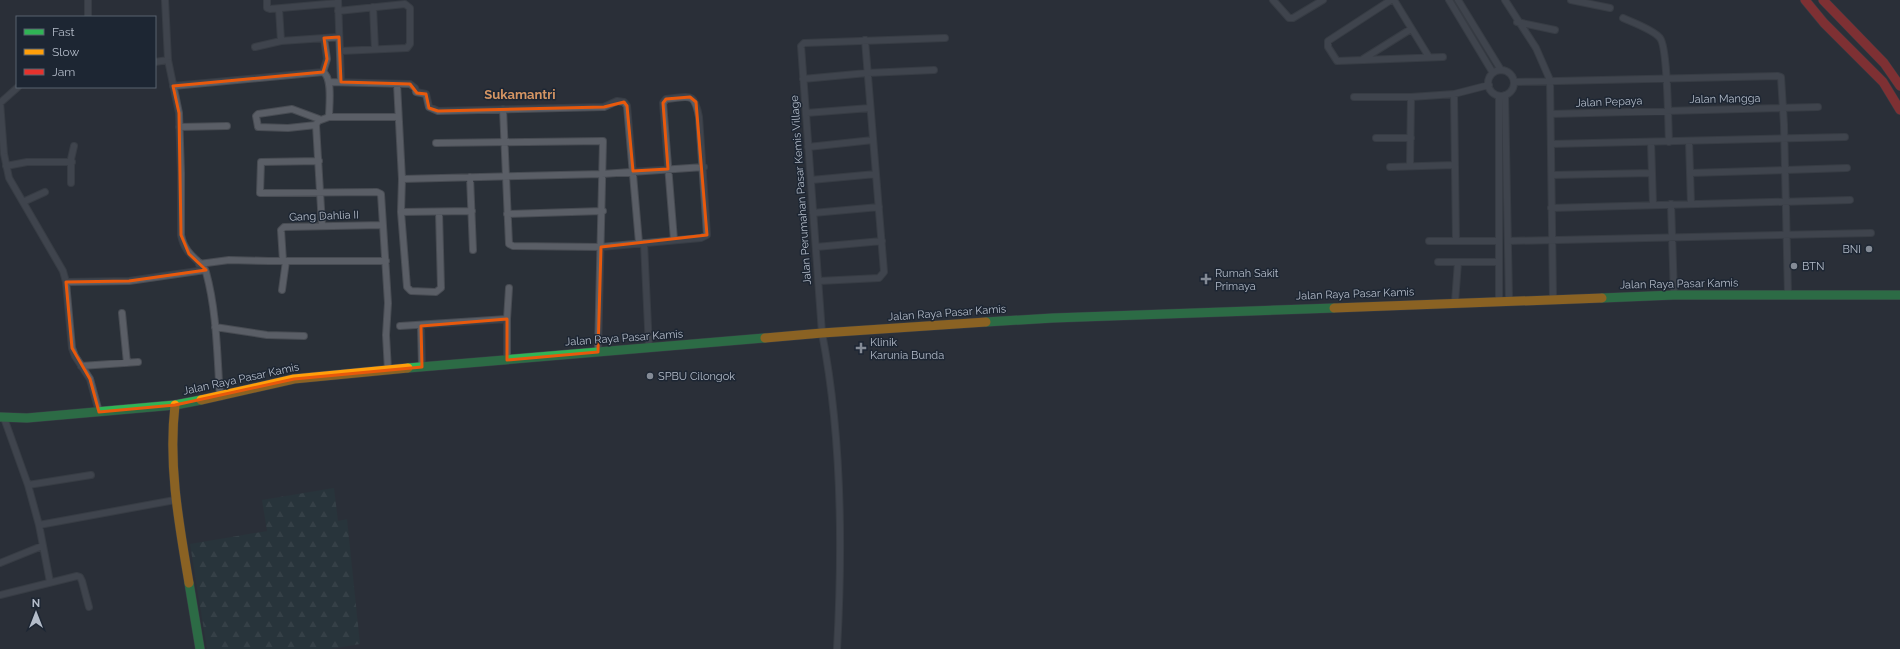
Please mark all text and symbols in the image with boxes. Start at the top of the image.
legend [16,16,156,88]
text: Fast [52,25,75,39]
text: Slow [52,45,79,59]
text: Jam [52,65,75,79]
district label: Sukamantri [484,87,556,102]
street label: Jalan Mangga [1689,92,1761,106]
street label: Jalan Perumahan Pasar Kemis Village [788,94,814,285]
street label: Jalan Pepaya [1575,94,1643,110]
street label: Gang Dahlia II [289,208,359,224]
place label: BNI [1842,243,1861,256]
marker: BNI [1864,244,1874,254]
place label: BTN [1802,260,1824,273]
marker: BTN [1789,261,1799,271]
place label: Rumah Sakit Primaya [1215,267,1279,293]
marker: Rumah Sakit Primaya [1200,273,1212,285]
street label: Jalan Raya Pasar Kamis [1620,276,1738,292]
street label: Jalan Raya Pasar Kamis [1296,285,1414,303]
street label: Jalan Raya Pasar Kamis [888,302,1006,324]
street label: Jalan Raya Pasar Kamis [565,327,683,349]
place label: Klinik Karunia Bunda [870,336,944,362]
marker: Klinik Karunia Bunda [855,342,867,354]
street label: Jalan Raya Pasar Kamis [182,360,300,398]
place label: SPBU Cilongok [658,370,735,383]
marker: SPBU Cilongok [645,371,655,381]
north arrow [16,593,56,633]
text: N [32,597,40,610]

